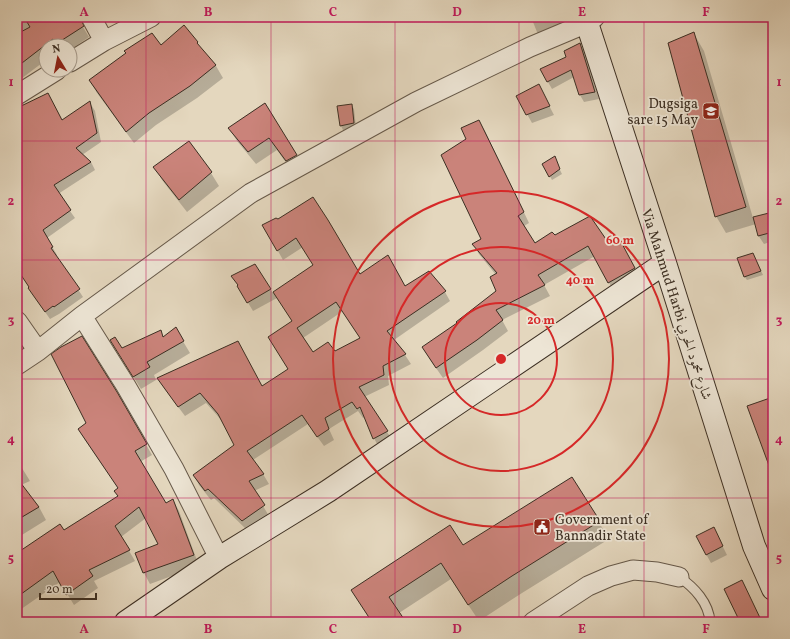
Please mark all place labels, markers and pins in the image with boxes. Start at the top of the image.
place label: Dugsiga sare 15 May [628,95,698,130]
school or university icon: Dugsiga sare 15 May [701,101,721,121]
centre of rings [494,352,508,366]
place label: Government of Bannadir State [555,511,649,546]
public building icon: Government of Bannadir State [532,517,552,537]

